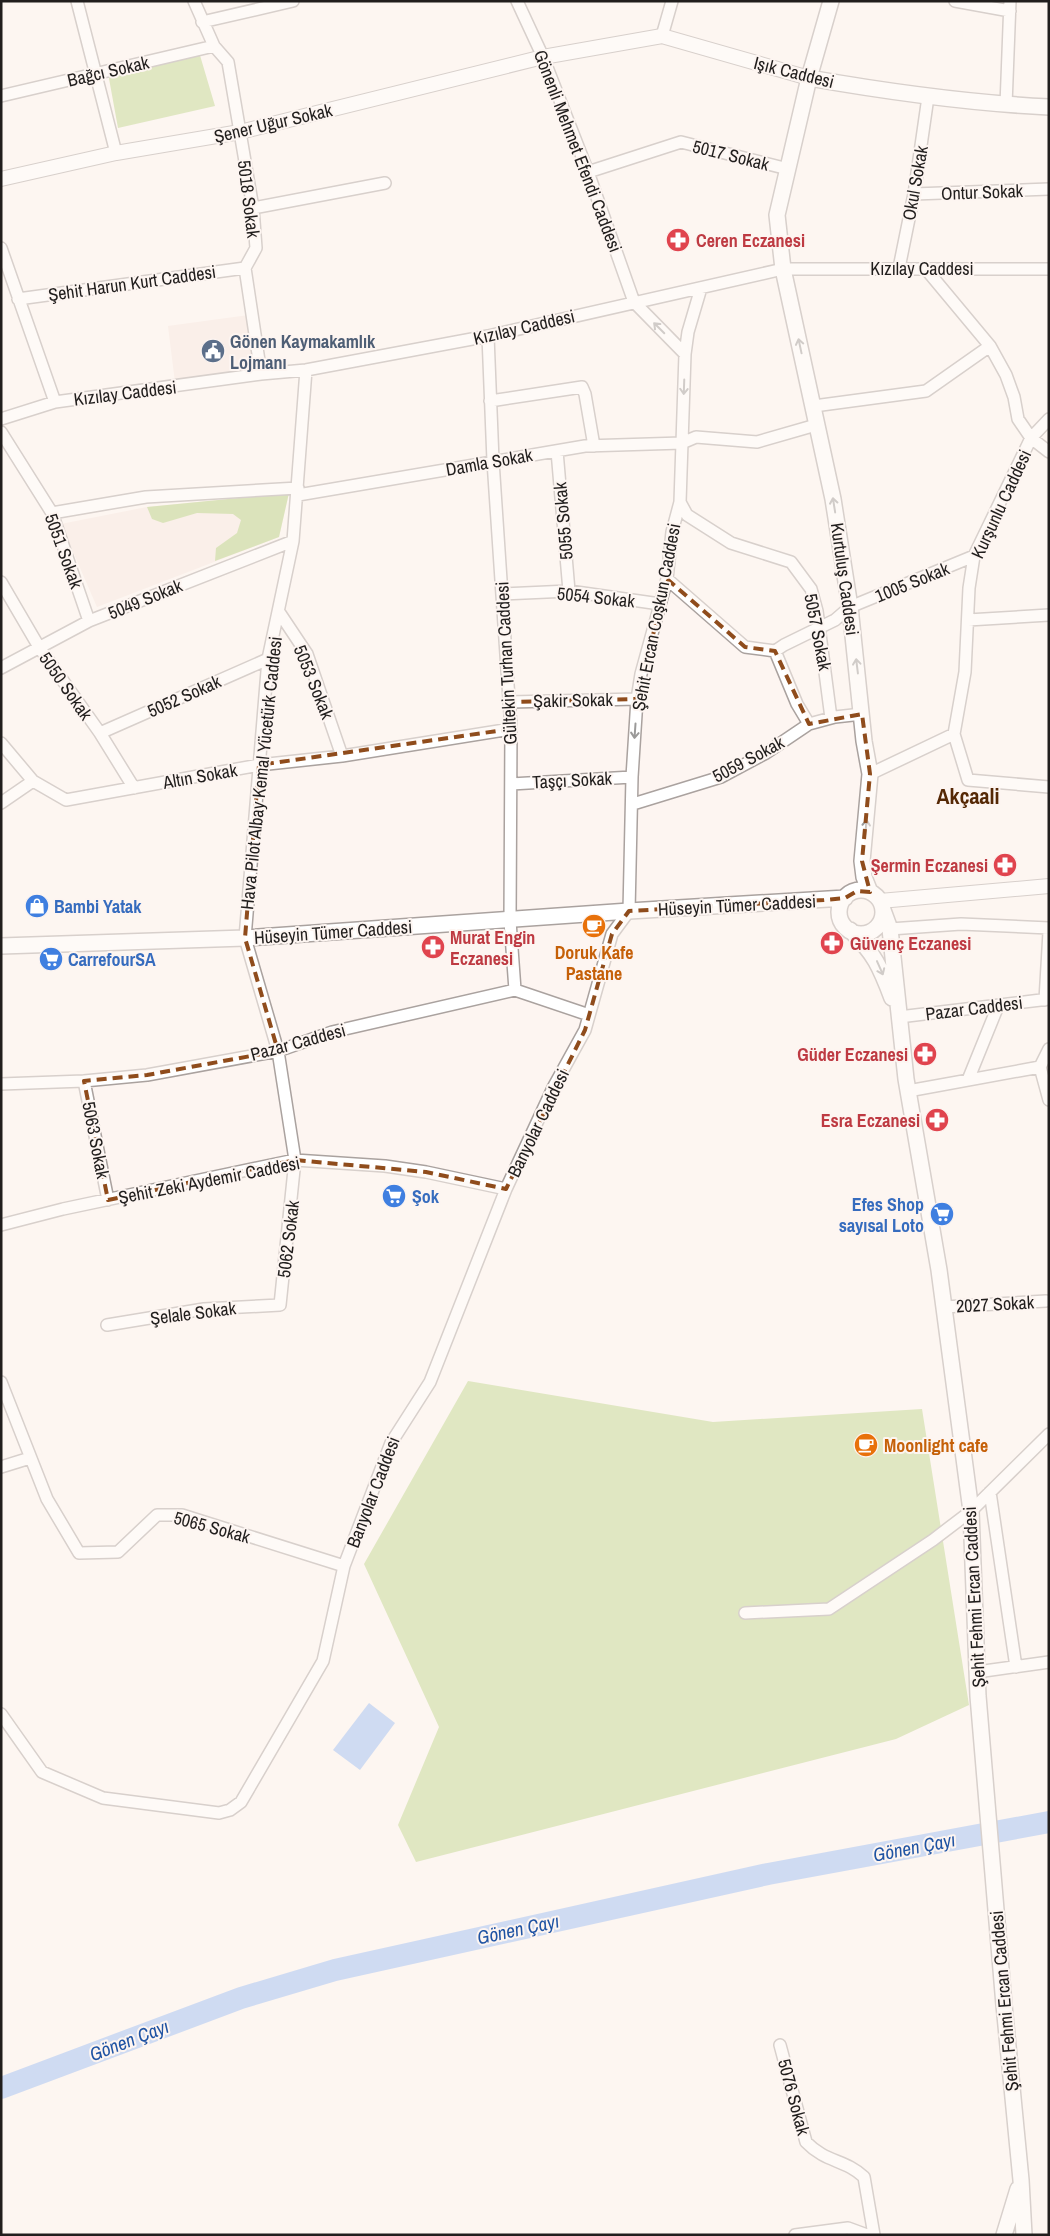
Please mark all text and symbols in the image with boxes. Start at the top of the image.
street label: Gönenli Mehmet Efendi Caddesi [528,46,628,256]
street label: Bağcı Sokak [65,49,152,93]
street label: Işık Caddesi [751,50,837,94]
street label: Şener Uğur Sokak [211,97,335,149]
street label: 5017 Sokak [690,133,772,177]
street label: Okul Sokak [896,143,934,222]
street label: 5018 Sokak [232,159,266,240]
street label: Ontur Sokak [941,178,1024,206]
pharmacy icon: Ceren Eczanesi [665,227,691,253]
place label: Ceren Eczanesi [696,228,805,253]
street label: Kızılay Caddesi [870,256,974,281]
street label: Şehit Harun Kurt Caddesi [47,259,217,307]
street label: Kızılay Caddesi [471,303,577,351]
one-way arrow [653,322,666,334]
place label: Gönen Kaymakamlık Lojmanı [230,329,376,375]
public building icon: Gönen Kaymakamlık Lojmanı [200,338,226,364]
one-way arrow [795,338,804,354]
street label: Kızılay Caddesi [72,374,178,412]
one-way arrow [679,379,689,395]
street label: Damla Sokak [444,442,535,482]
street label: Kurşunlu Caddesi [965,446,1037,562]
street label: 5055 Sokak [547,480,579,561]
one-way arrow [829,497,839,513]
street label: 5051 Sokak [39,510,89,592]
street label: Şehit Ercan Coşkun Caddesi [626,521,686,713]
street label: Kurtuluş Caddesi [825,521,865,637]
street label: 1005 Sokak [871,556,953,608]
street label: 5049 Sokak [104,573,186,625]
street label: 5054 Sokak [556,580,637,614]
street label: Gültekin Turhan Caddesi [489,581,523,745]
street label: 5057 Sokak [798,591,838,673]
street label: Hava Pilot Albay Kemal Yücetürk Caddesi [234,635,288,911]
street label: 5053 Sokak [288,641,340,723]
street label: 5050 Sokak [33,647,99,726]
one-way arrow [852,658,862,674]
street label: 5052 Sokak [143,668,225,723]
street label: Şakir Sokak [533,687,614,713]
one-way arrow [630,723,639,739]
street label: 5059 Sokak [708,729,789,788]
street label: Altın Sokak [160,757,240,795]
street label: Taşçı Sokak [531,765,613,795]
district label: Akçaali [936,781,1000,811]
one-way arrow [861,820,871,836]
pharmacy icon: Şermin Eczanesi [992,852,1018,878]
place label: Şermin Eczanesi [871,853,988,878]
street label: Hüseyin Tümer Caddesi [657,888,817,922]
shop icon: Bambi Yatak [24,893,50,919]
place label: Bambi Yatak [54,894,142,919]
cafe icon: Doruk Kafe Pastane [581,913,607,939]
street label: Hüseyin Tümer Caddesi [253,914,413,950]
place label: Murat Engin Eczanesi [450,925,535,971]
pharmacy icon: Güvenç Eczanesi [819,930,845,956]
place label: Güvenç Eczanesi [850,931,971,956]
pharmacy icon: Murat Engin Eczanesi [420,934,446,960]
place label: Doruk Kafe Pastane [555,940,633,986]
supermarket icon: CarrefourSA [38,946,64,972]
place label: CarrefourSA [68,947,156,972]
one-way arrow [876,960,886,975]
street label: Pazar Caddesi [924,990,1024,1026]
street label: Pazar Caddesi [248,1017,348,1067]
pharmacy icon: Güder Eczanesi [912,1041,938,1067]
place label: Güder Eczanesi [797,1042,908,1067]
street label: Banyolar Caddesi [501,1065,575,1181]
street label: 5063 Sokak [76,1099,116,1181]
pharmacy icon: Esra Eczanesi [924,1107,950,1133]
place label: Esra Eczanesi [821,1108,920,1133]
street label: Şehit Zeki Aydemir Caddesi [116,1150,302,1210]
supermarket icon: Şok [381,1183,407,1209]
place label: Şok [412,1184,440,1209]
place label: Efes Shop sayısal Loto [839,1192,924,1238]
street label: 5062 Sokak [271,1198,305,1279]
supermarket icon: Efes Shop sayısal Loto [929,1201,955,1227]
street label: 2027 Sokak [955,1289,1035,1319]
street label: Şelale Sokak [149,1295,238,1331]
cafe icon: Moonlight cafe [853,1432,879,1458]
street label: Banyolar Caddesi [340,1433,406,1551]
place label: Moonlight cafe [884,1433,988,1458]
street label: 5065 Sokak [171,1505,253,1549]
street label: Şehit Fehmi Ercan Caddesi [957,1506,991,1688]
water label: Gönen Çayı [871,1826,957,1868]
water label: Gönen Çayı [475,1908,561,1950]
street label: Şehit Fehmi Ercan Caddesi [984,1910,1024,2092]
water label: Gönen Çayı [86,2013,172,2067]
street label: 5076 Sokak [772,2056,816,2138]

